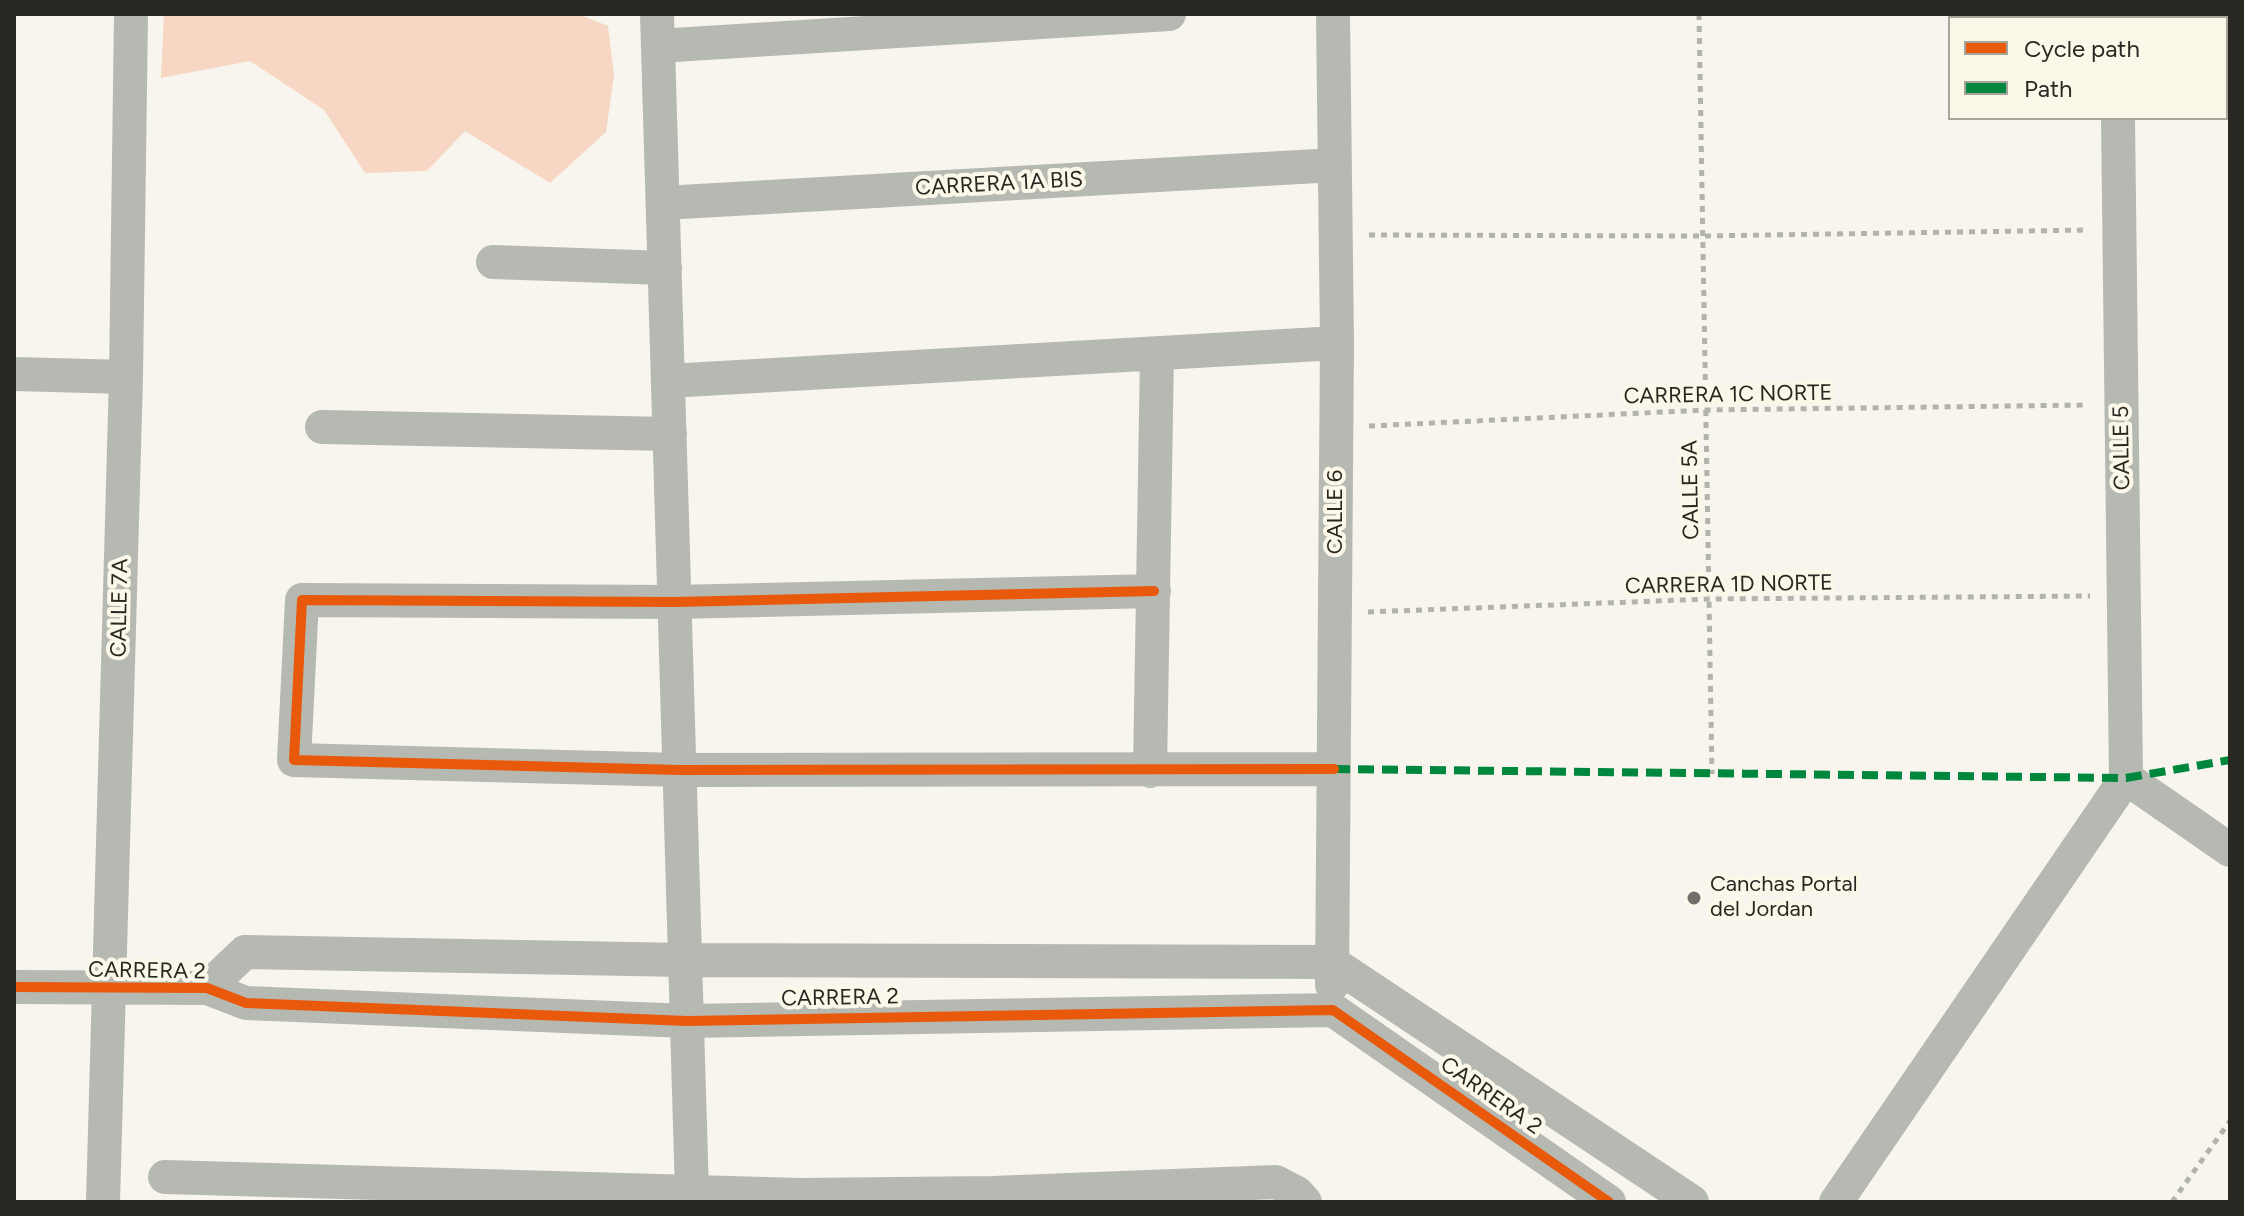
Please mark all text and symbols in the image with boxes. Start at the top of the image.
legend [1948,16,2228,120]
text: Cycle path [2024,34,2140,63]
text: Path [2024,74,2072,103]
street label: CARRERA 1A BIS [915,166,1083,202]
street label: CARRERA 1C NORTE [1623,380,1833,410]
street label: CALLE 5 [2108,405,2136,491]
street label: CALLE 5A [1677,440,1705,540]
street label: CALLE 6 [1323,470,1349,554]
street label: CALLE 7A [106,558,134,658]
street label: CARRERA 1D NORTE [1625,570,1833,600]
place label: Canchas Portal del Jordan [1710,872,1857,924]
marker: Canchas Portal del Jordan [1685,889,1703,907]
street label: CARRERA 2 [88,957,206,985]
street label: CARRERA 2 [781,984,899,1012]
street label: CARRERA 2 [1435,1051,1547,1141]

